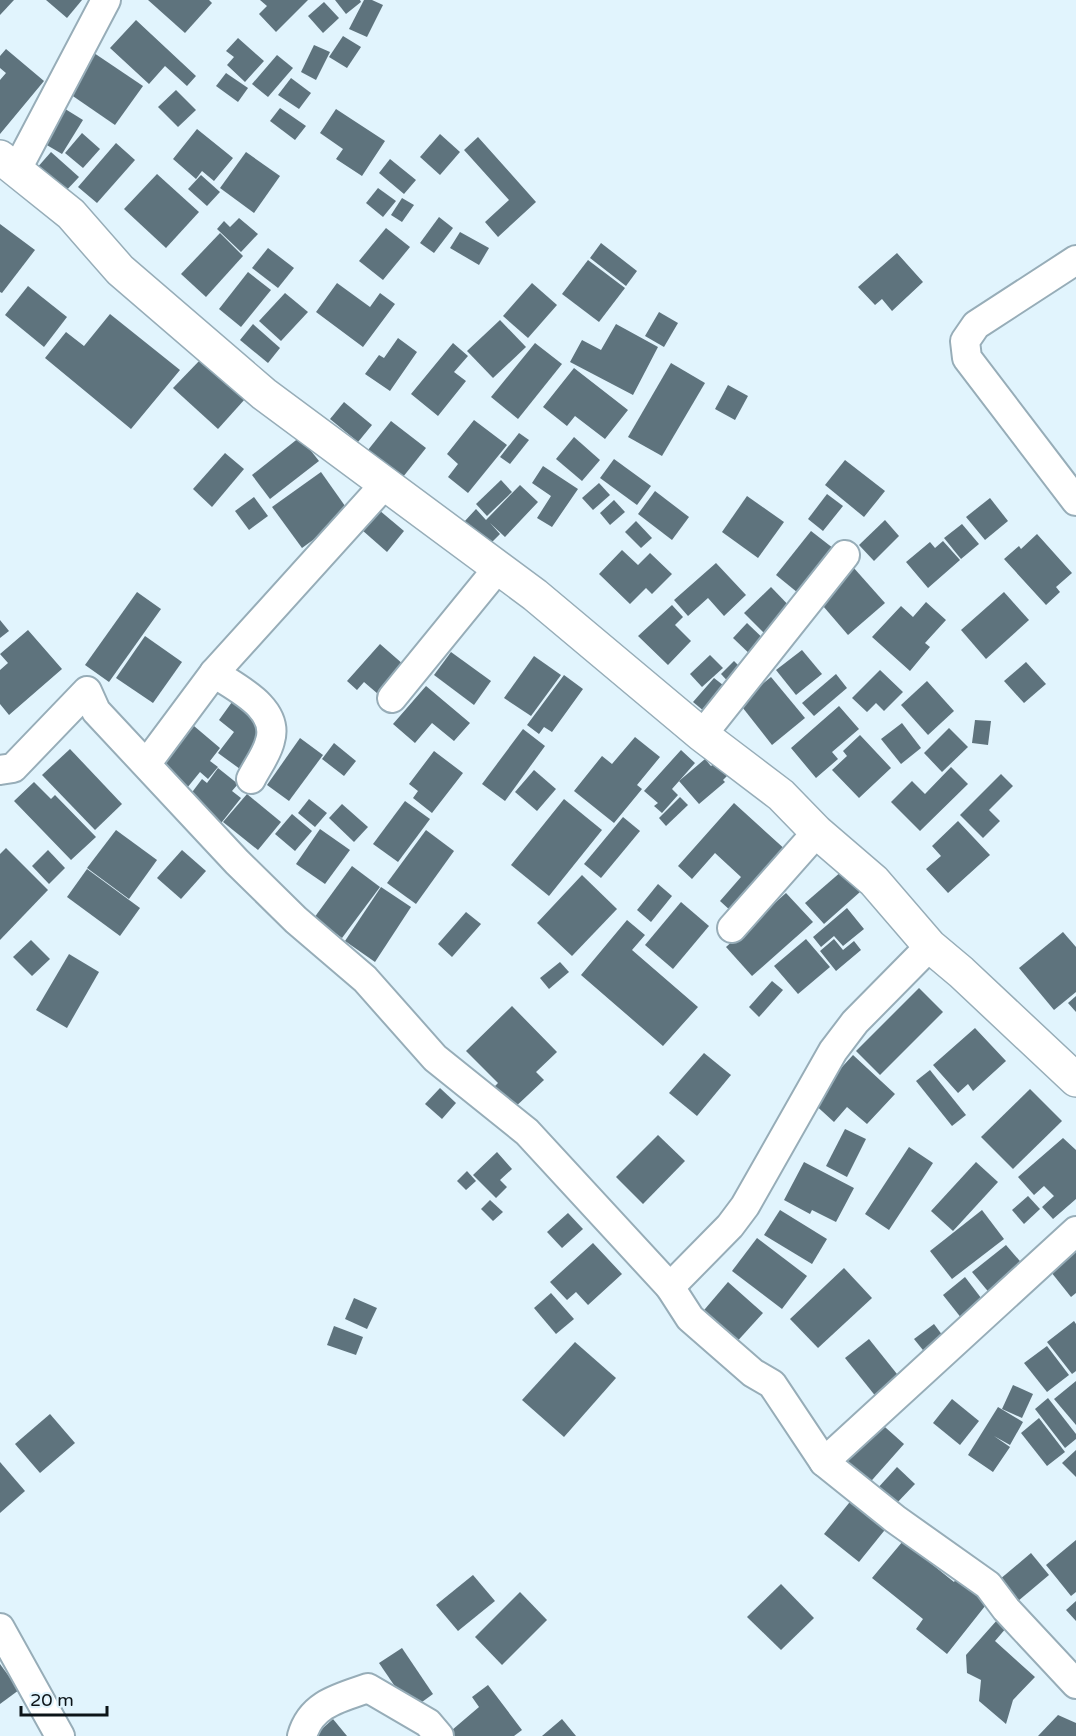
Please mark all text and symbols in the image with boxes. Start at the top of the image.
scale bar [21,1679,106,1717]
text: 20 m [30,1689,74,1711]

